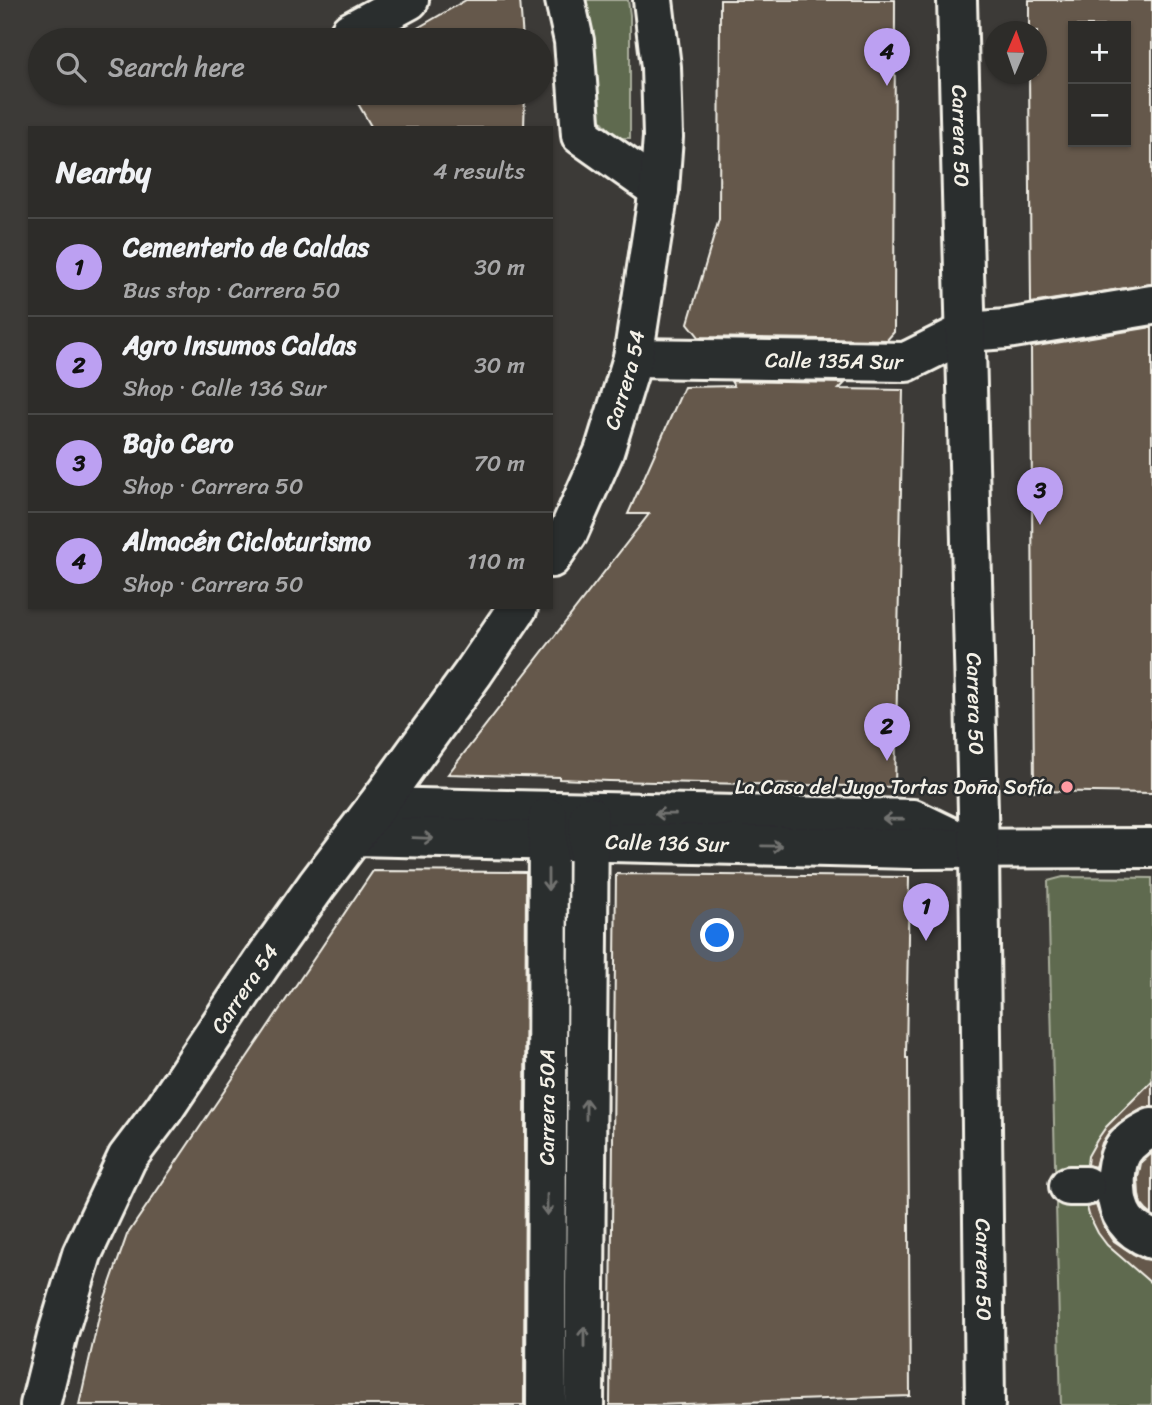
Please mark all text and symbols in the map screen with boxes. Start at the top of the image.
north arrow [984,21,1047,84]
map controls [1068,21,1131,147]
button: + [1068,21,1131,84]
search box [28,28,553,105]
pin: 4 [864,28,910,86]
text: Search here [108,44,245,90]
icon: search [52,48,90,86]
street label: Carrera 50 [940,84,981,188]
button: − [1068,84,1131,147]
text: Nearby [56,145,151,199]
text: 4 results [433,151,525,192]
text: Cementerio de Caldas [123,224,369,270]
text: 1 [74,247,84,288]
text: 30 m [474,247,525,288]
text: Bus stop · Carrera 50 [123,270,340,311]
text: Agro Insumos Caldas [123,322,356,368]
street label: Carrera 54 [593,328,656,435]
street label: Calle 135A Sur [765,341,904,381]
text: 2 [72,345,86,386]
text: 30 m [474,345,525,386]
text: Shop · Calle 136 Sur [123,368,326,409]
text: Bajo Cero [123,420,234,466]
text: 3 [73,443,85,484]
text: 70 m [474,443,525,484]
text: Shop · Carrera 50 [123,466,304,507]
pin: 3 [1017,467,1063,525]
text: Almacén Cicloturismo [123,518,371,564]
text: 4 [72,541,86,582]
text: 110 m [467,541,525,582]
text: Shop · Carrera 50 [123,564,304,605]
street label: Carrera 50 [955,652,996,755]
pin: 2 [864,703,910,761]
place label: La Casa del Jugo Tortas Doña Sofía [735,768,1053,806]
marker: La Casa del Jugo Tortas Doña Sofía [1059,779,1075,795]
one-way arrow [654,807,677,820]
one-way arrow [882,812,905,825]
street label: Calle 136 Sur [605,823,730,864]
one-way arrow [411,831,434,845]
one-way arrow [761,840,784,853]
one-way arrow [541,868,555,891]
pin: 1 [903,883,949,941]
your location [700,918,734,952]
street label: Carrera 54 [200,935,289,1042]
street label: Carrera 50A [528,1049,566,1165]
one-way arrow [579,1098,593,1121]
one-way arrow [540,1193,554,1216]
street label: Carrera 50 [964,1218,1003,1321]
one-way arrow [578,1326,591,1349]

